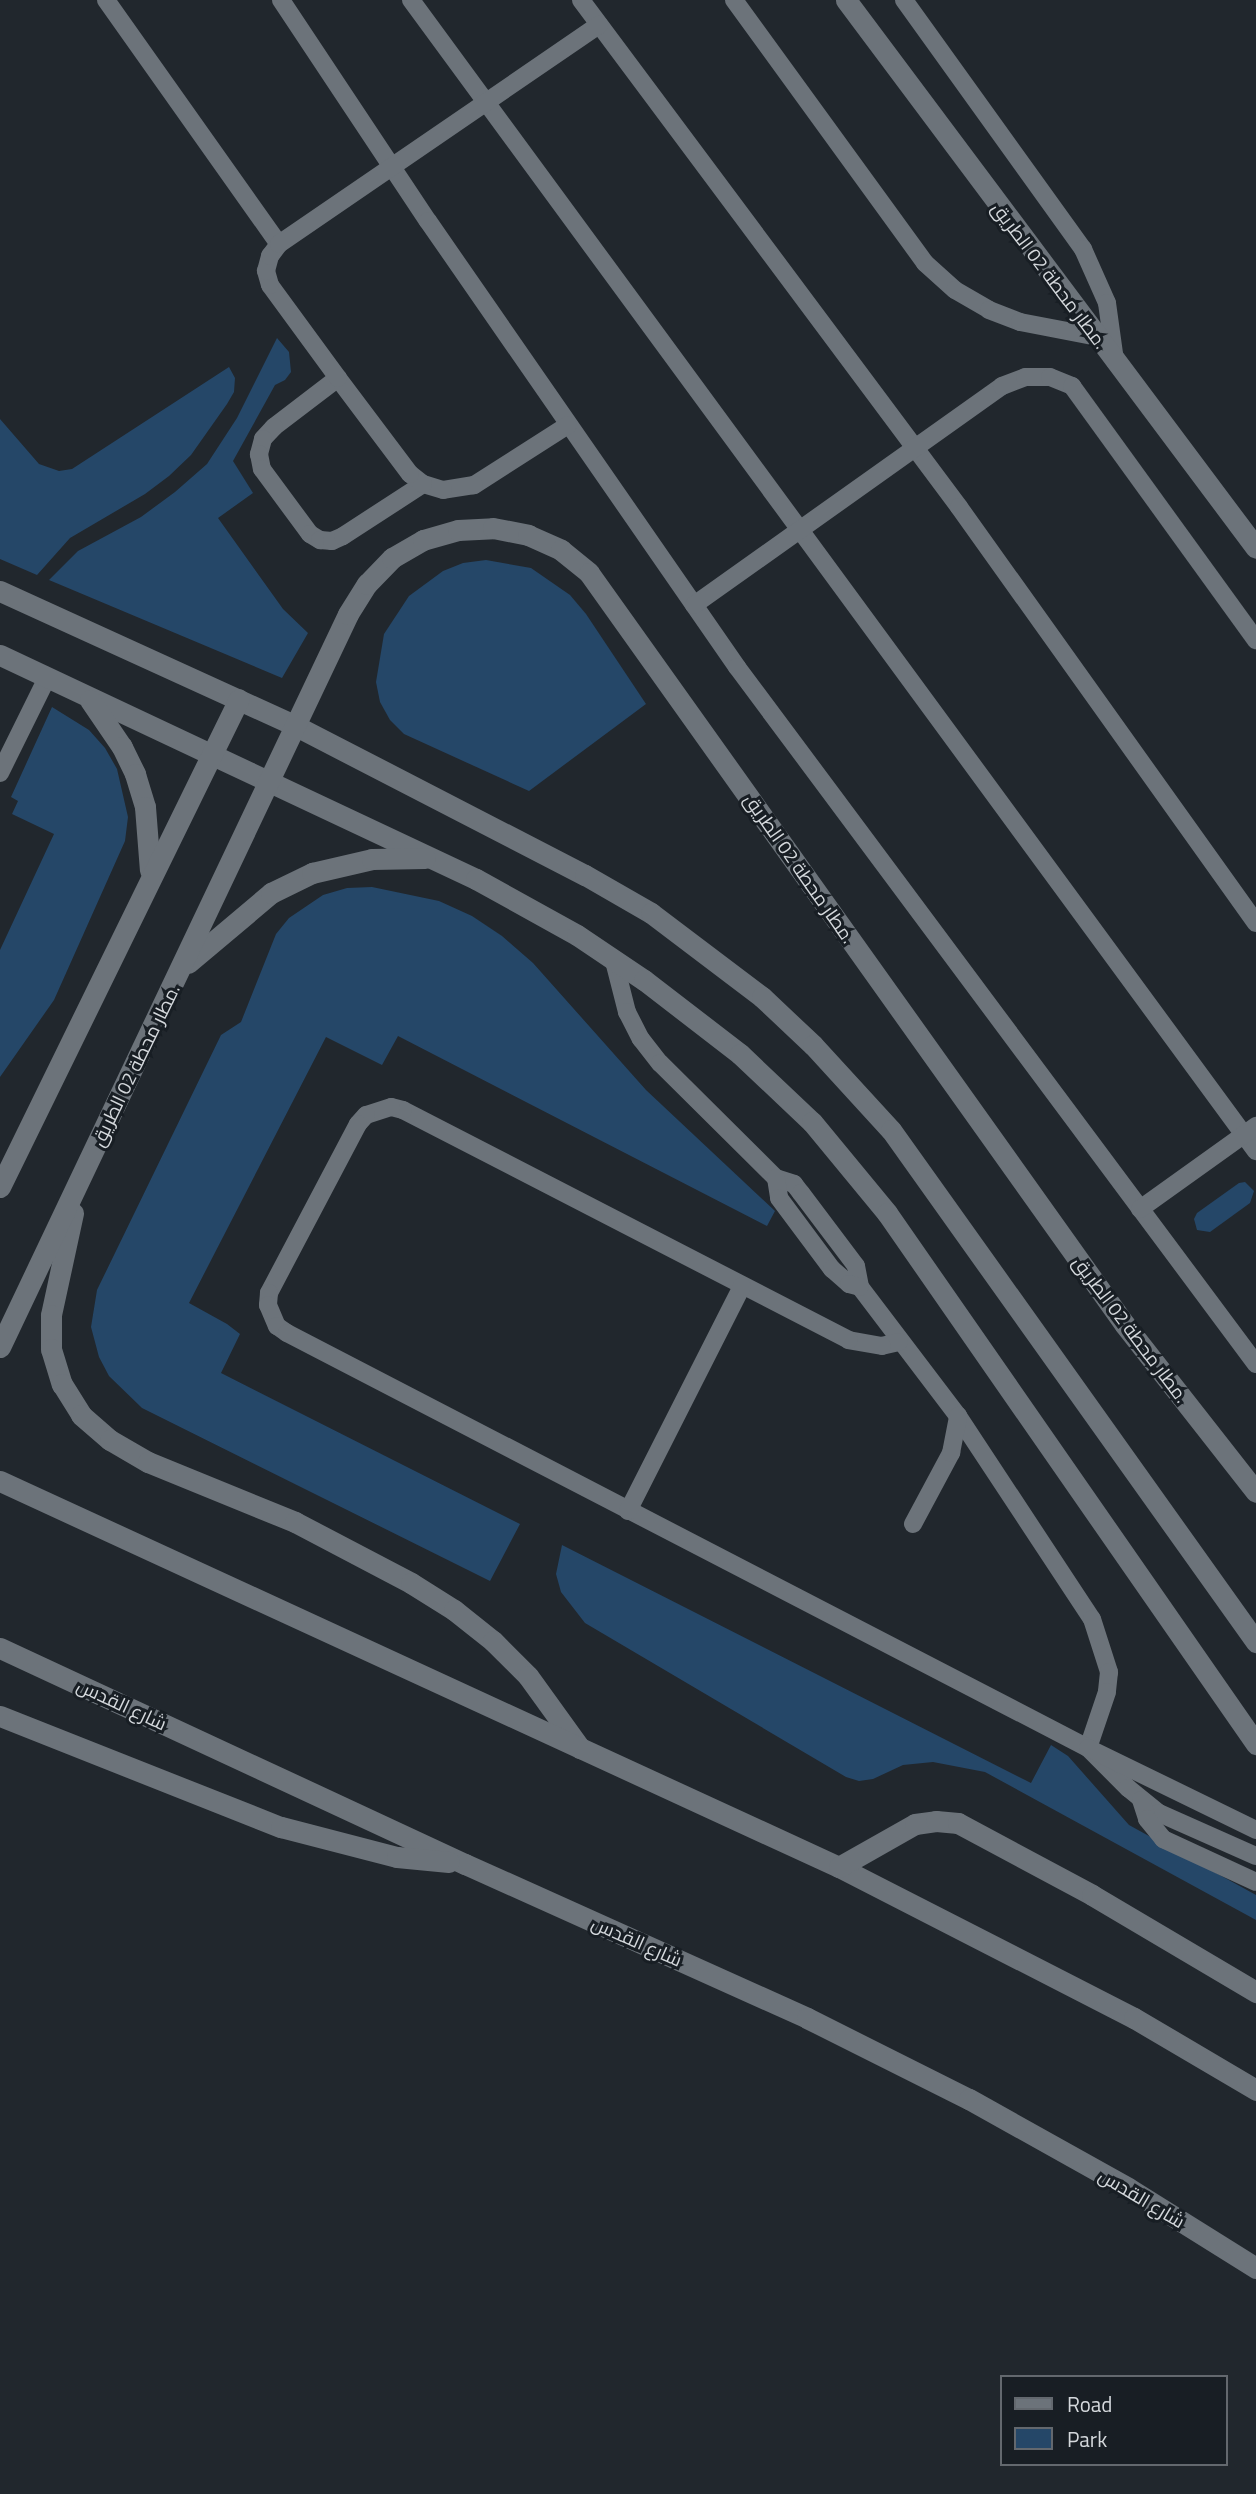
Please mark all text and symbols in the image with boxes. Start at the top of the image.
street label: مطار محطة 02 الطريق. [987,197,1113,353]
street label: مطار محطة 02 الطريق. [740,789,860,947]
street label: مطار محطة 02 الطريق. [86,980,184,1150]
street label: مطار محطة 02 الطريق. [1068,1251,1194,1407]
street label: شارع القدس [73,1673,171,1735]
street label: شارع القدس [588,1911,686,1971]
street label: شارع القدس [1095,2163,1189,2233]
legend [1000,2375,1228,2466]
text: Road [1067,2388,1112,2420]
text: Park [1067,2423,1107,2455]

